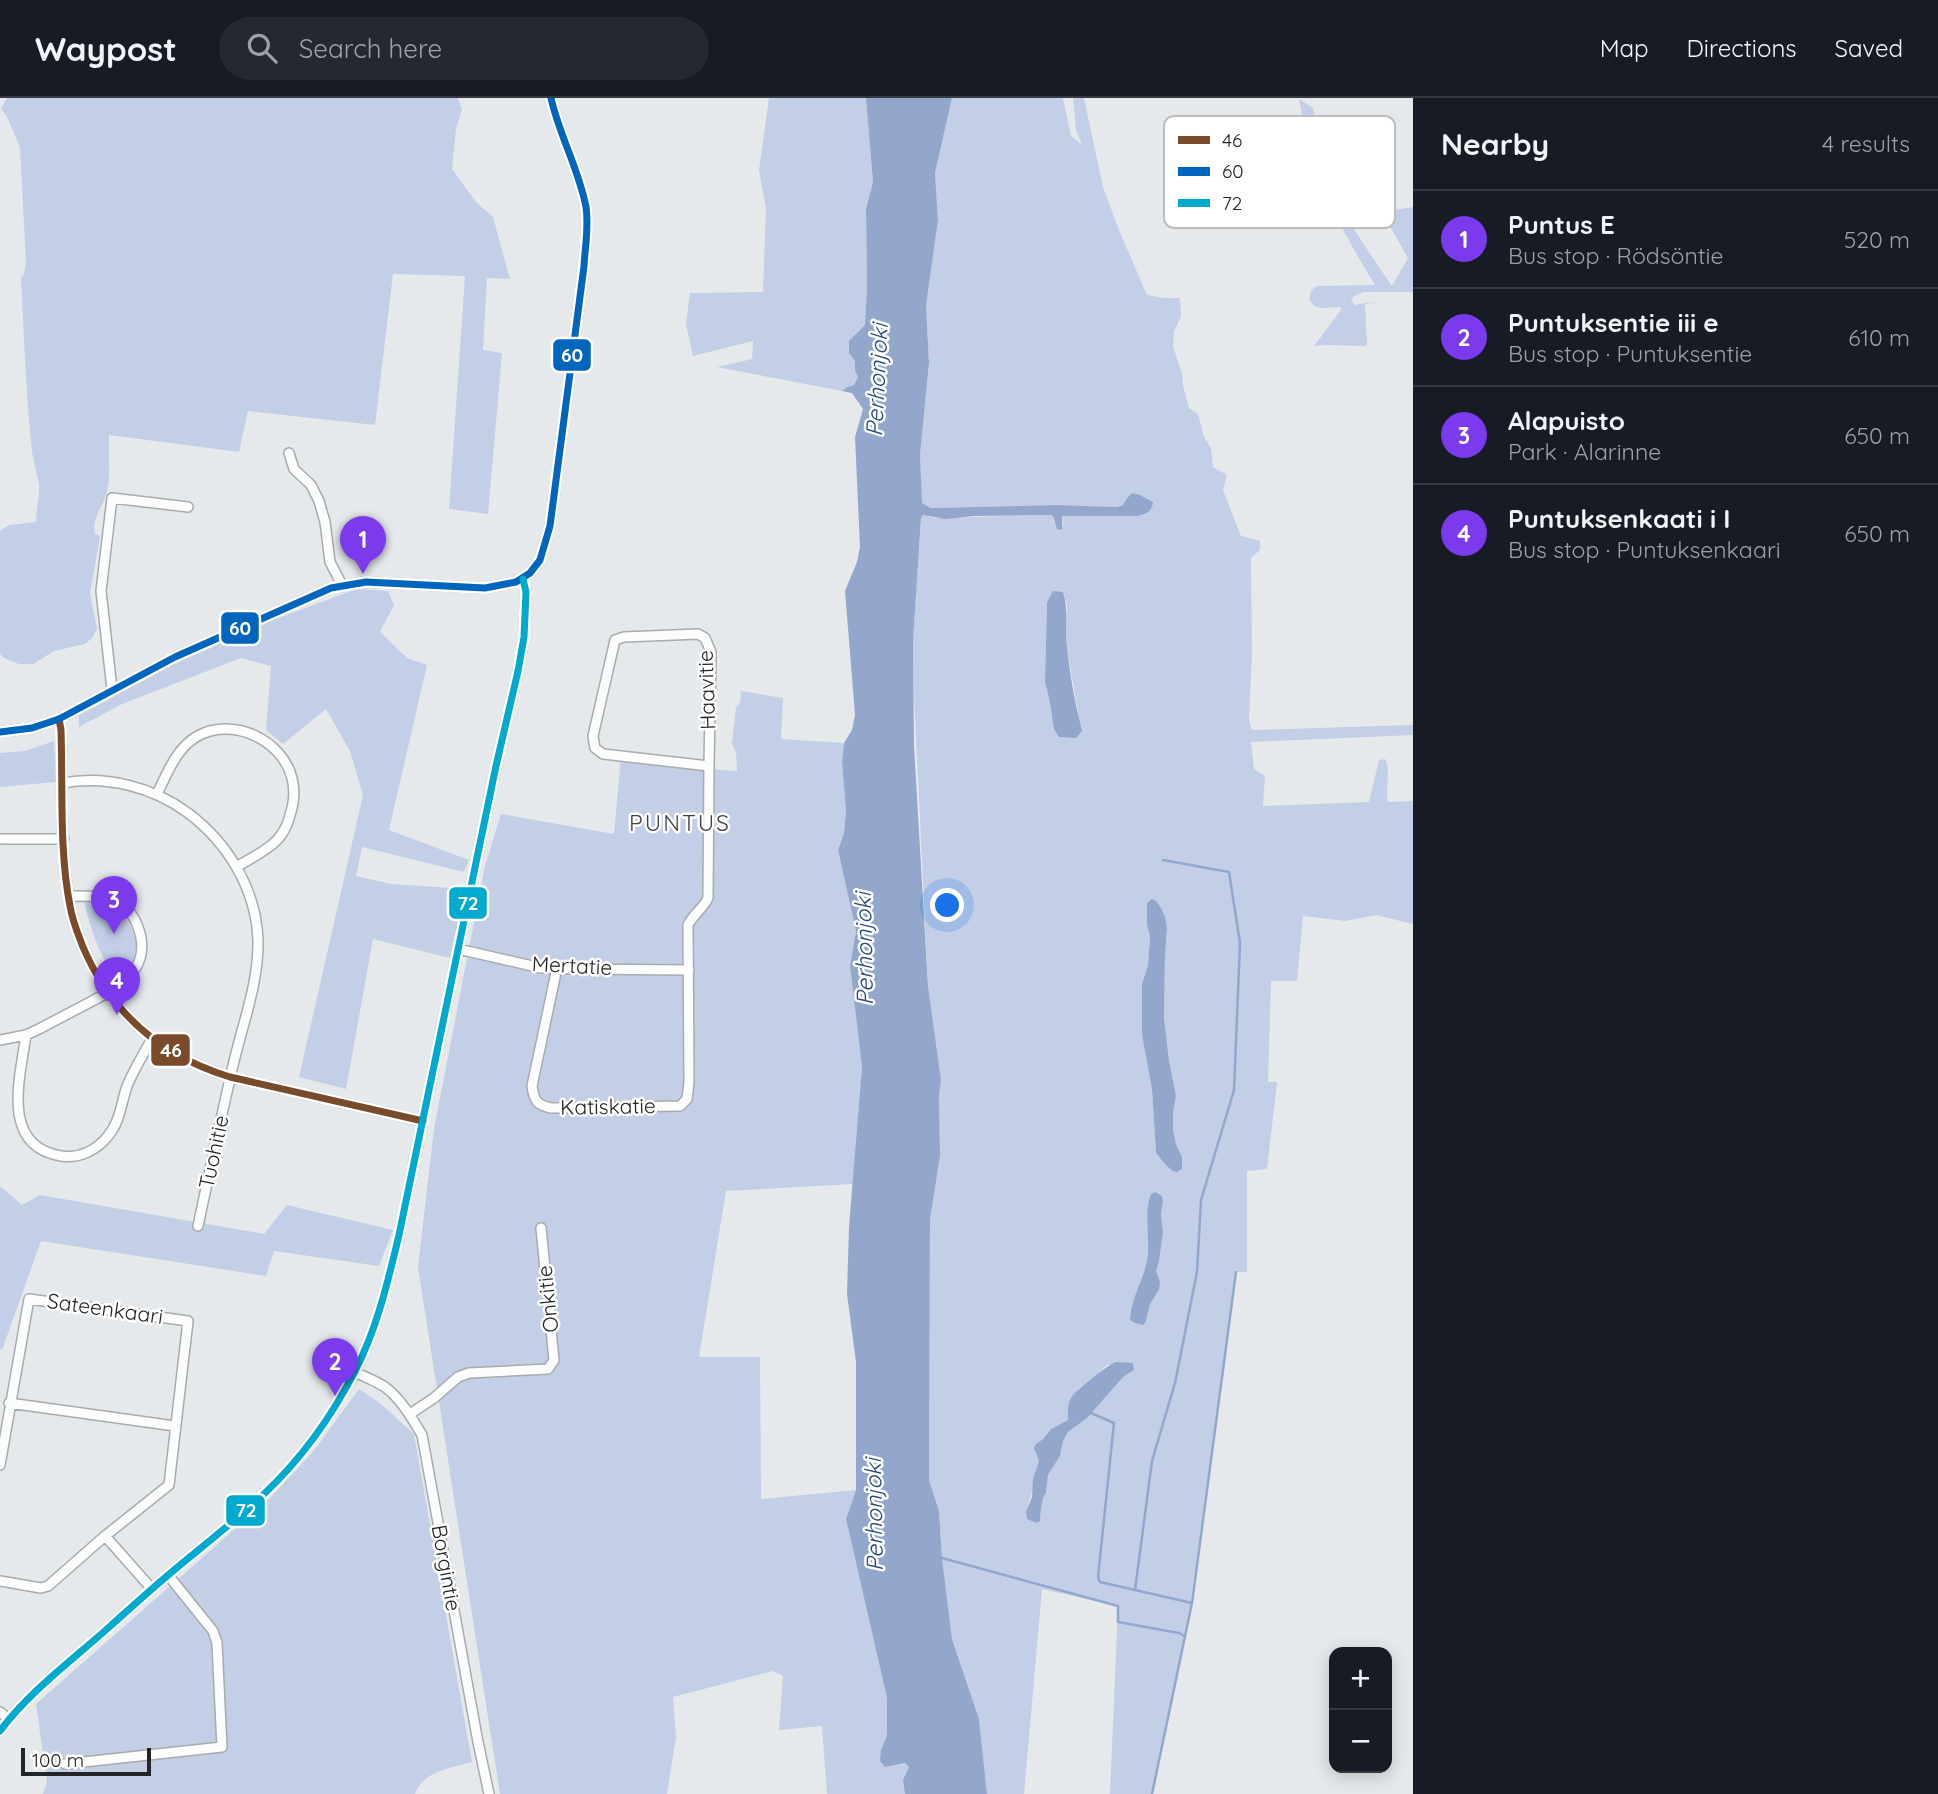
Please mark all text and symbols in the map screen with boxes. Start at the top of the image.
search box [219,17,709,80]
text: Waypost [35,28,177,69]
icon: search [243,29,281,67]
text: Search here [299,32,442,65]
text: Map [1600,33,1649,63]
text: Directions [1687,33,1797,63]
text: Saved [1835,33,1903,63]
legend [1164,116,1395,228]
text: Nearby [1441,125,1549,163]
text: 46 [1222,128,1242,152]
text: 4 results [1822,129,1910,158]
text: 60 [1222,159,1244,183]
text: 72 [1222,191,1242,215]
text: Puntus E [1508,208,1615,241]
text: 1 [1460,225,1468,254]
text: 520 m [1844,225,1910,254]
text: Bus stop · Rödsöntie [1508,241,1723,270]
text: Puntuksentie iii e [1508,306,1719,339]
water label: Perhonjoki [859,320,894,437]
text: 2 [1457,323,1471,352]
text: 610 m [1848,323,1910,352]
line badge: 60 [552,338,592,372]
text: Bus stop · Puntuksentie [1508,339,1752,368]
text: 60 [561,343,583,367]
text: Alapuisto [1508,404,1625,437]
text: 3 [1458,421,1470,450]
text: 650 m [1844,421,1910,450]
text: Park · Alarinne [1508,437,1661,466]
text: Puntuksenkaati i I [1508,502,1730,535]
pin: 1 [340,516,386,574]
text: 4 [1457,519,1471,548]
text: 650 m [1844,519,1910,548]
text: Bus stop · Puntuksenkaari [1508,535,1781,564]
line badge: 60 [220,611,260,645]
text: 60 [229,616,251,640]
street label: Haavitie [692,650,720,730]
district label: PUNTUS [629,808,731,837]
pin: 3 [91,876,137,934]
line badge: 72 [448,886,488,920]
your location [930,888,964,922]
water label: Perhonjoki [848,889,879,1006]
text: 72 [457,891,479,915]
street label: Mertatie [531,950,613,980]
pin: 4 [94,957,140,1015]
line badge: 46 [150,1033,191,1067]
text: 46 [160,1038,182,1062]
street label: Katiskatie [560,1092,656,1120]
street label: Tuohitie [193,1113,234,1191]
street label: Onkitie [531,1264,563,1334]
street label: Sateenkaari [45,1287,165,1329]
pin: 2 [312,1338,358,1396]
water label: Perhonjoki [858,1455,889,1572]
line badge: 72 [225,1494,266,1527]
text: 72 [235,1498,257,1522]
street label: Borgintie [427,1523,467,1613]
map controls [1329,1647,1392,1773]
button: + [1329,1647,1392,1710]
button: − [1329,1710,1392,1773]
scale bar [21,1745,150,1777]
text: 100 m [32,1748,84,1772]

